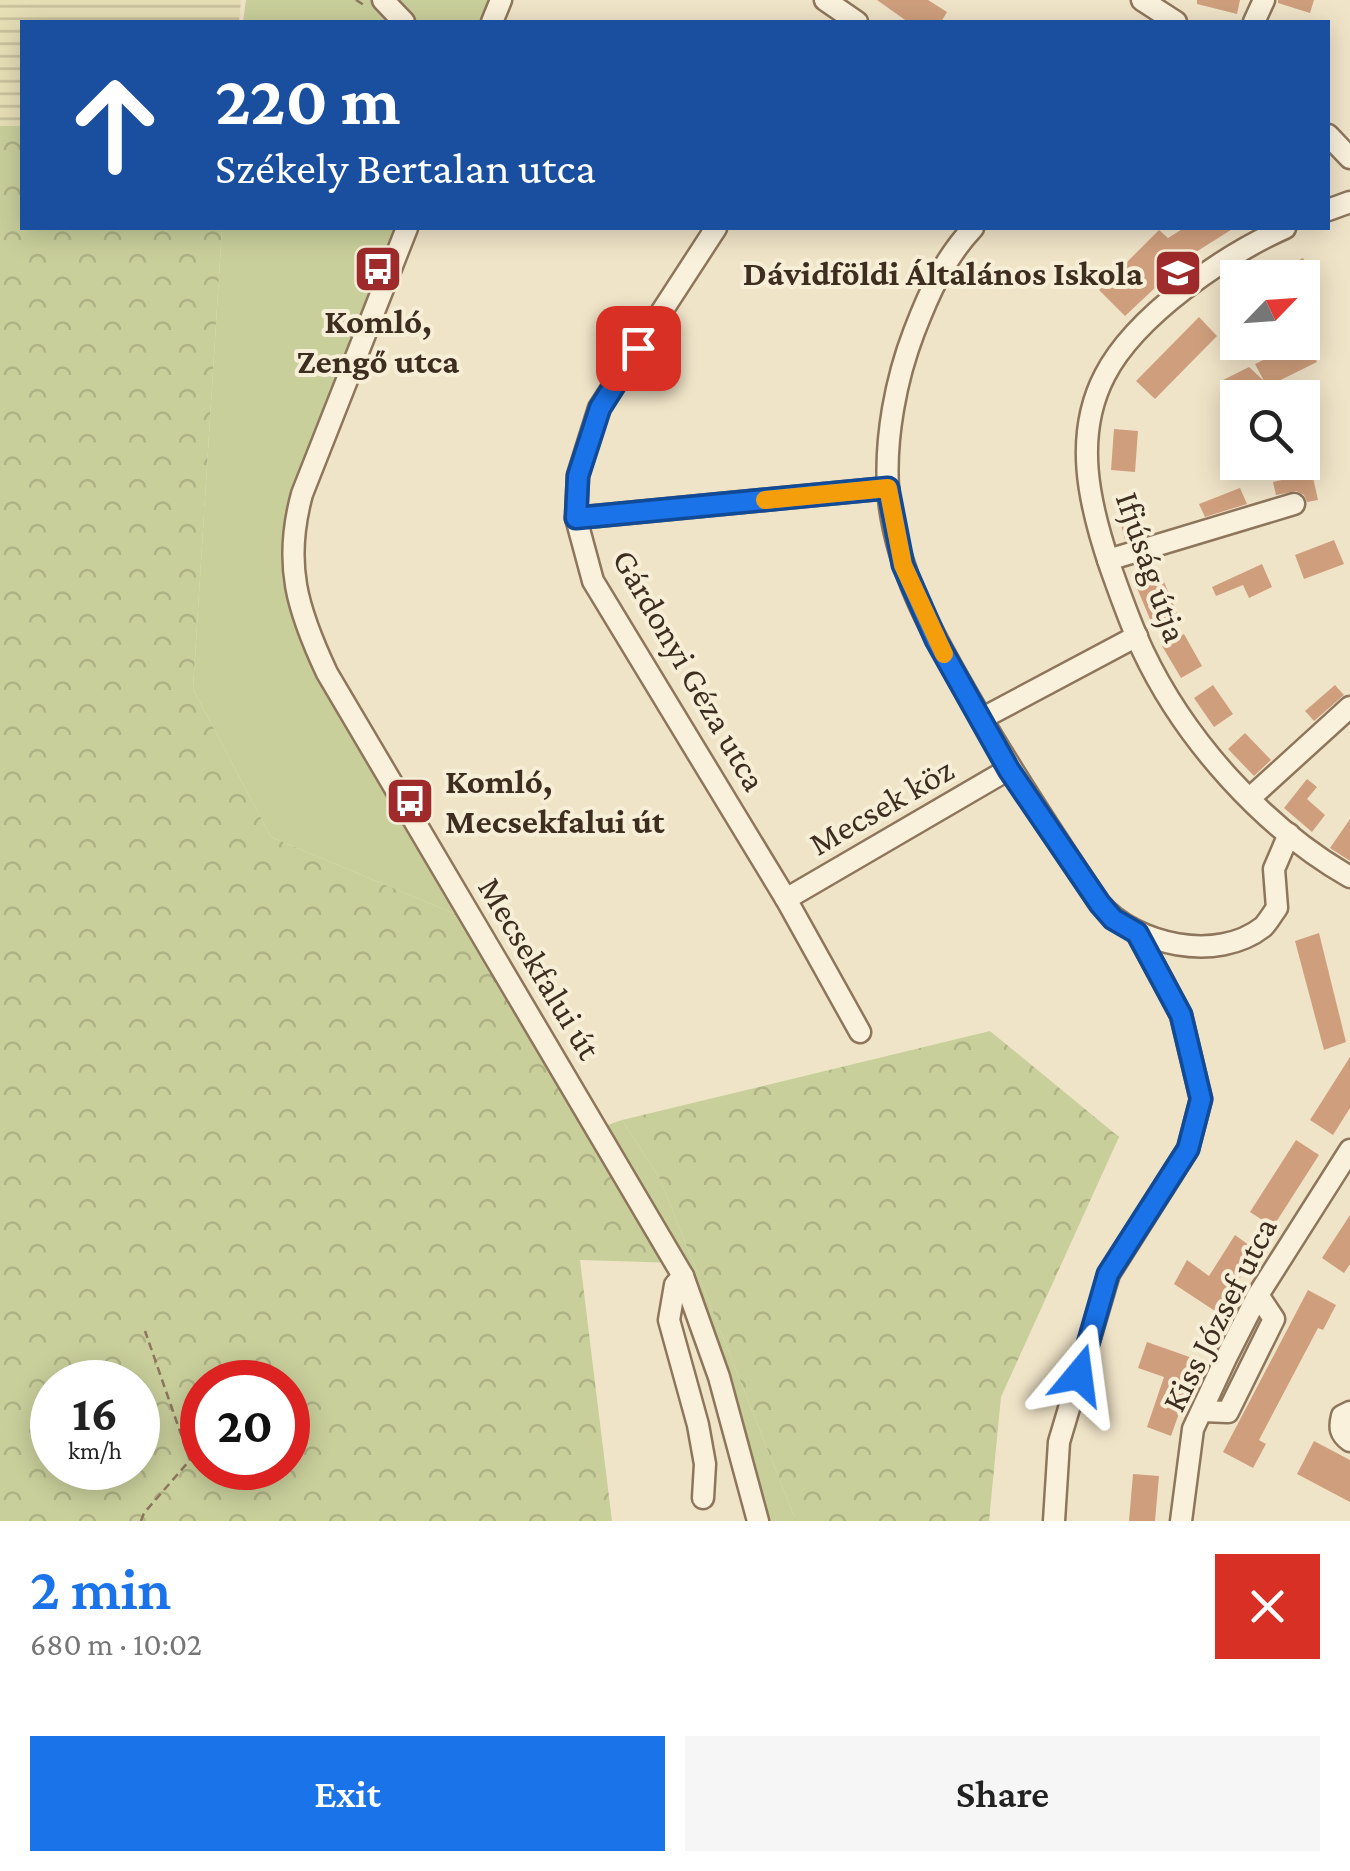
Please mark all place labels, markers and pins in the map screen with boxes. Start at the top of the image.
bus stop icon: Komló, Zengő utca [352,243,404,295]
school or university icon: Dávidföldi Általános Iskola [1152,247,1204,299]
place label: Dávidföldi Általános Iskola [743,254,1143,293]
place label: Komló, Zengő utca [297,302,459,381]
pin [596,306,681,391]
place label: Komló, Mecsekfalui út [445,762,665,841]
bus stop icon: Komló, Mecsekfalui út [384,775,436,827]

